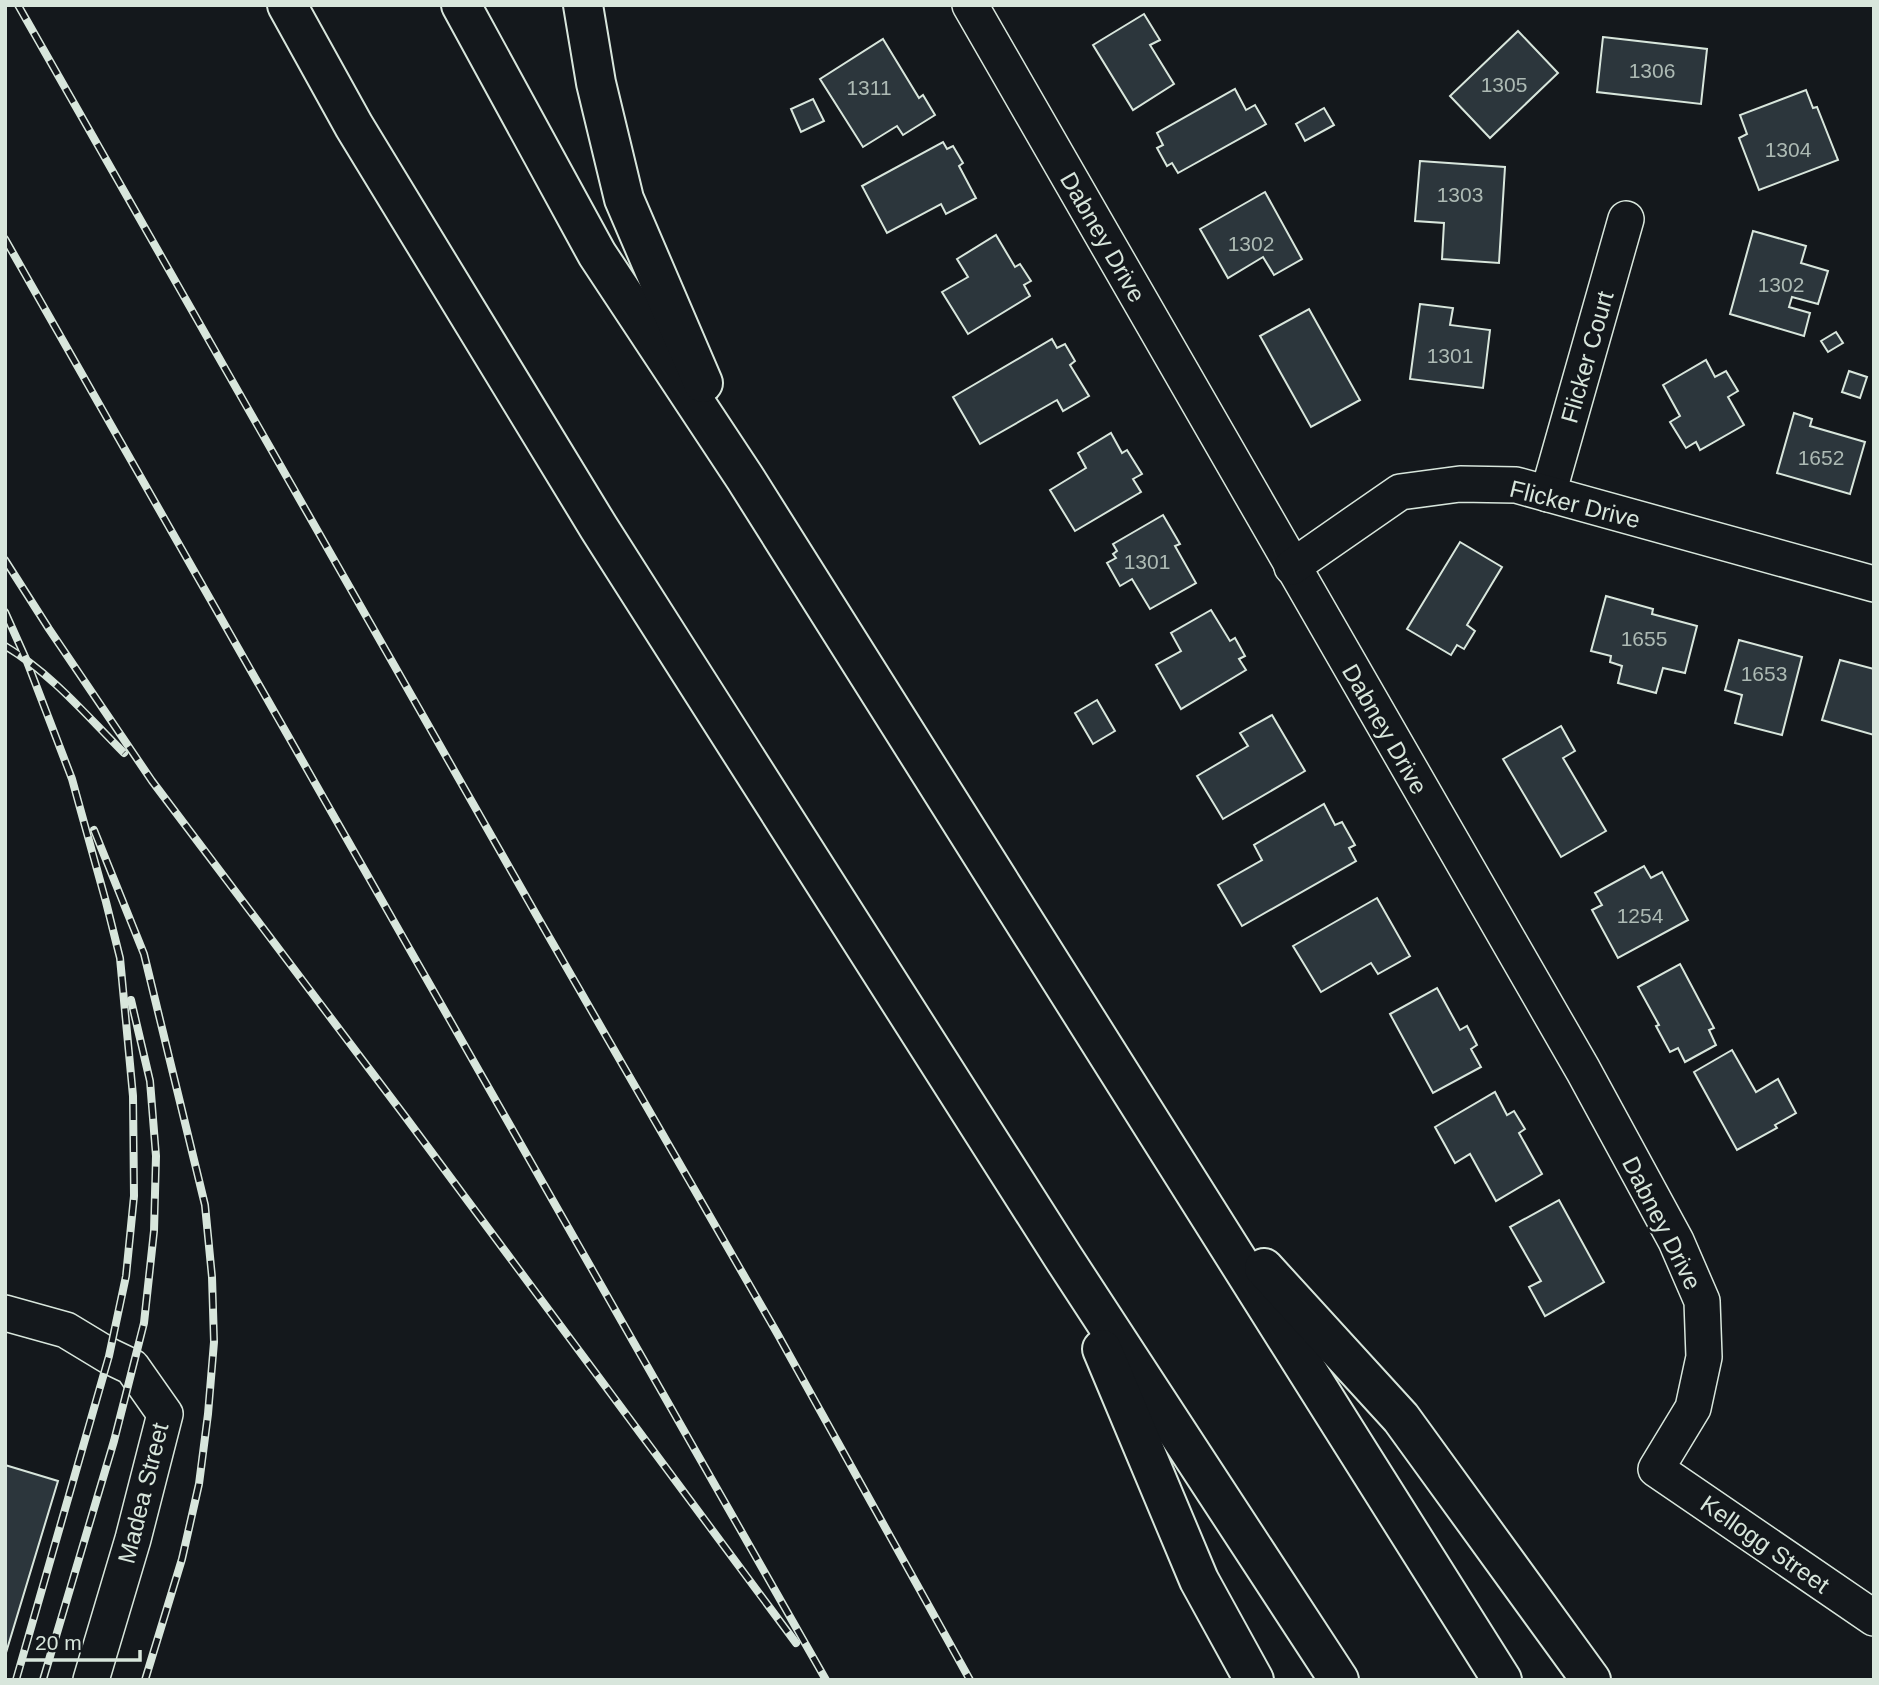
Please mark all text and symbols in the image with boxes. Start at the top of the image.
house number: 1306 [1629,59,1675,82]
house number: 1305 [1481,73,1527,96]
house number: 1311 [846,76,892,99]
house number: 1304 [1765,138,1812,161]
street label: Dabney Drive [1055,167,1151,307]
house number: 1303 [1437,183,1483,206]
house number: 1302 [1228,232,1274,255]
house number: 1302 [1758,273,1804,296]
street label: Flicker Court [1555,288,1619,426]
house number: 1301 [1427,344,1473,367]
house number: 1652 [1798,446,1844,469]
street label: Flicker Drive [1507,475,1643,533]
house number: 1301 [1124,550,1170,573]
house number: 1655 [1621,627,1667,650]
street label: Dabney Drive [1337,659,1433,799]
house number: 1653 [1741,662,1787,685]
house number: 1254 [1617,904,1664,927]
street label: Dabney Drive [1617,1152,1707,1294]
street label: Madea Street [112,1420,174,1566]
street label: Kellogg Street [1696,1490,1835,1598]
scale bar [24,1618,140,1662]
text: 20 m [35,1631,82,1654]

